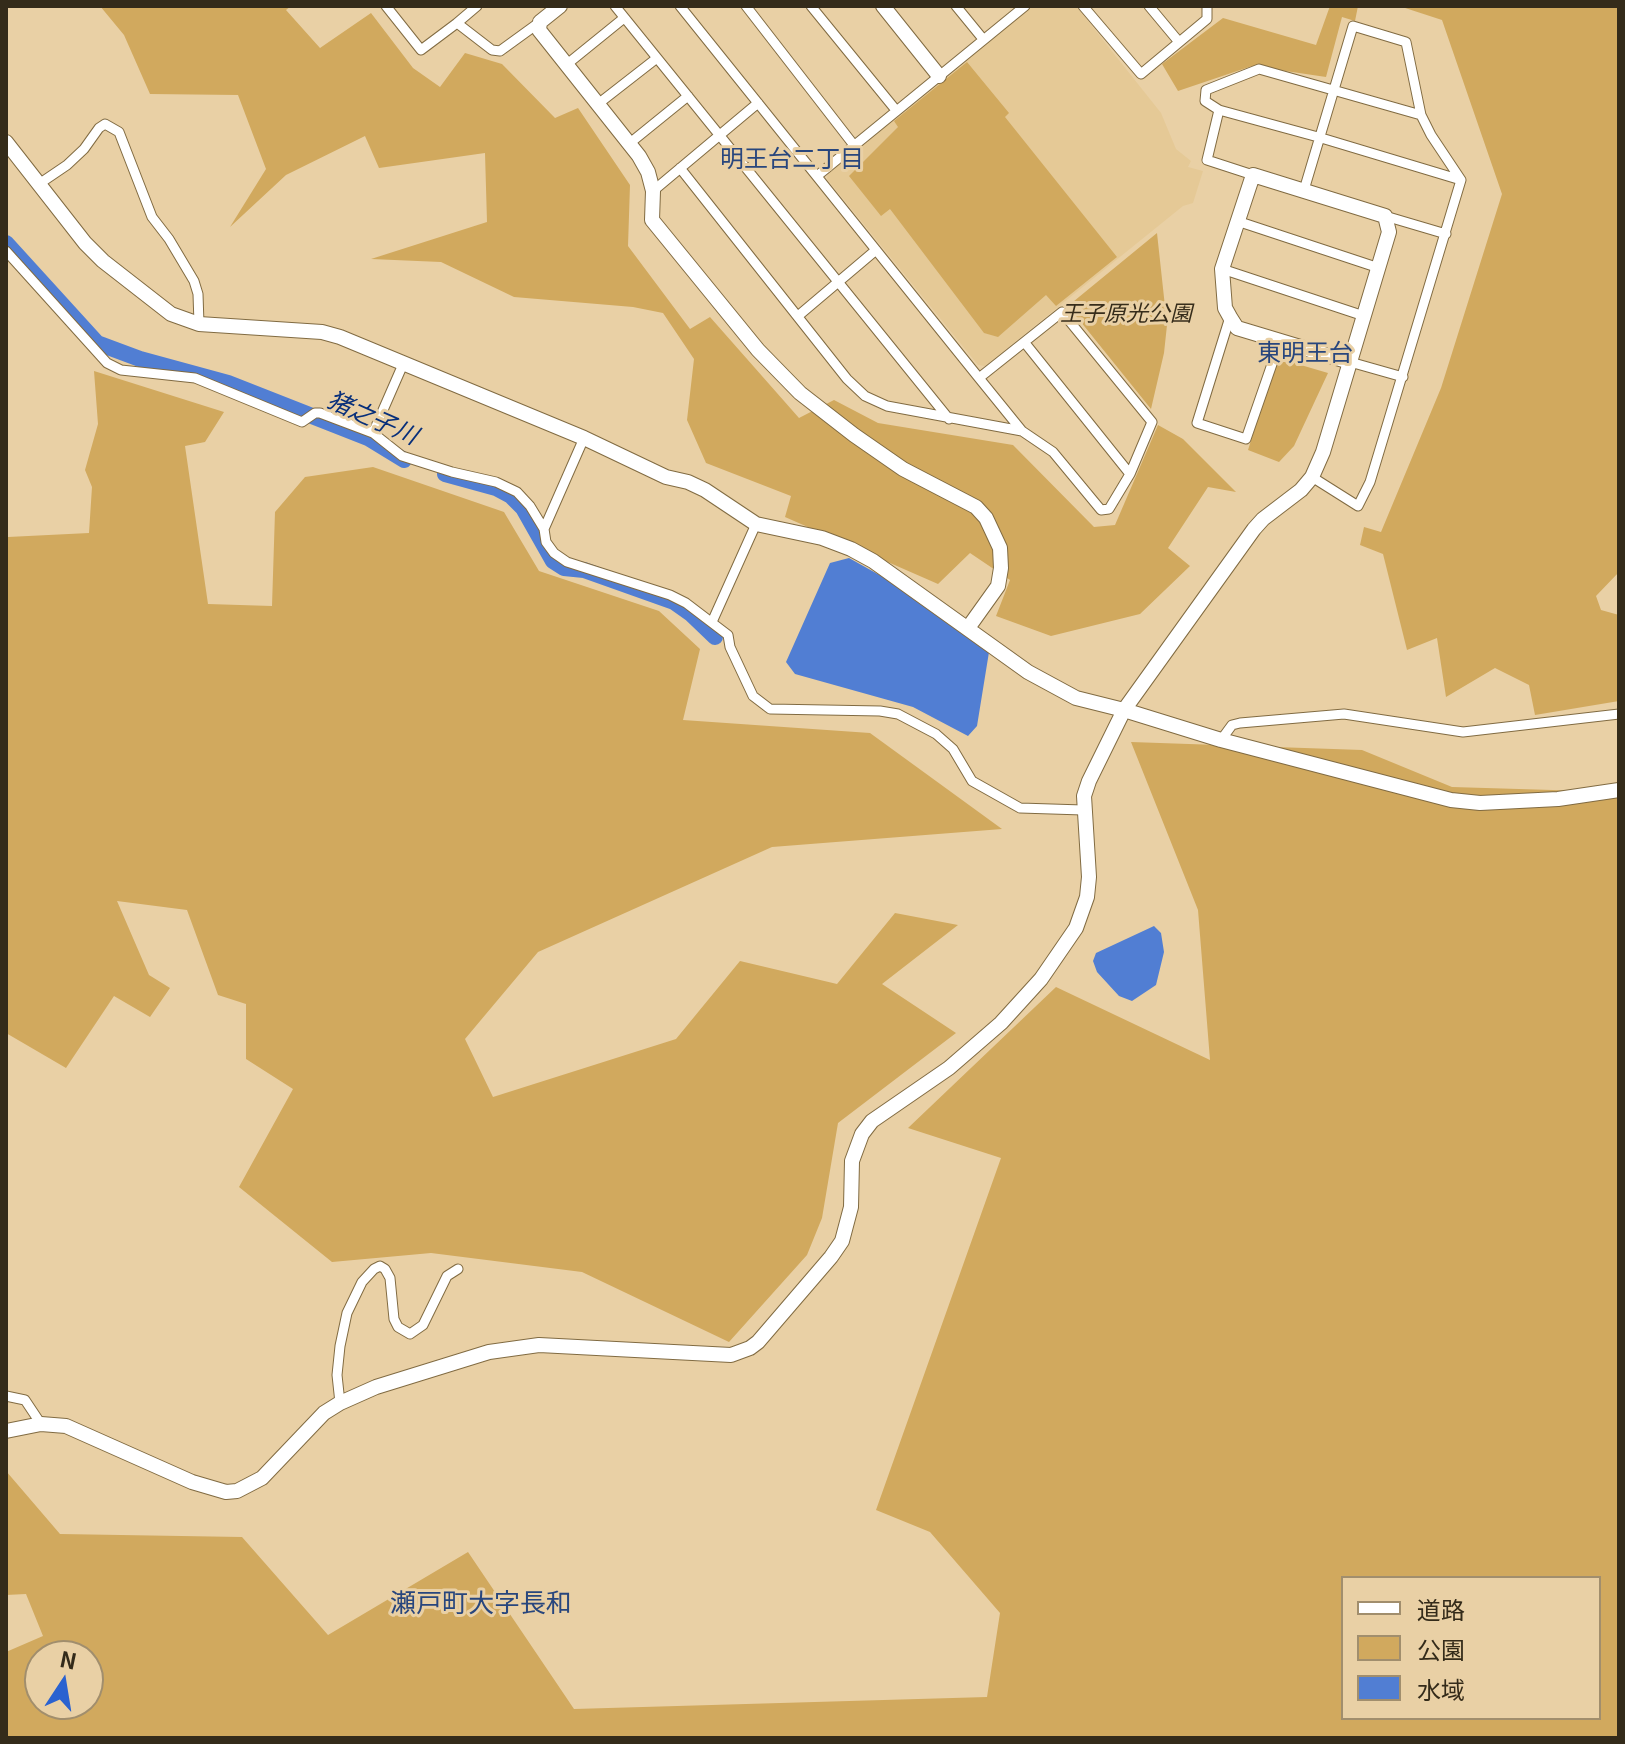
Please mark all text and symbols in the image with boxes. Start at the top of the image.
district label: 明王台二丁目 [720,144,864,172]
park label: 王子原光公園 [1060,300,1192,326]
district label: 東明王台 [1257,338,1353,366]
water label: 猪之子川 [323,384,423,450]
legend [1341,1576,1601,1720]
district label: 瀬戸町大字長和 [390,1586,572,1618]
text: 道路 [1417,1591,1465,1626]
text: 公園 [1417,1631,1465,1666]
north arrow [24,1640,104,1720]
text: N [57,1641,80,1676]
text: 水域 [1417,1671,1465,1706]

